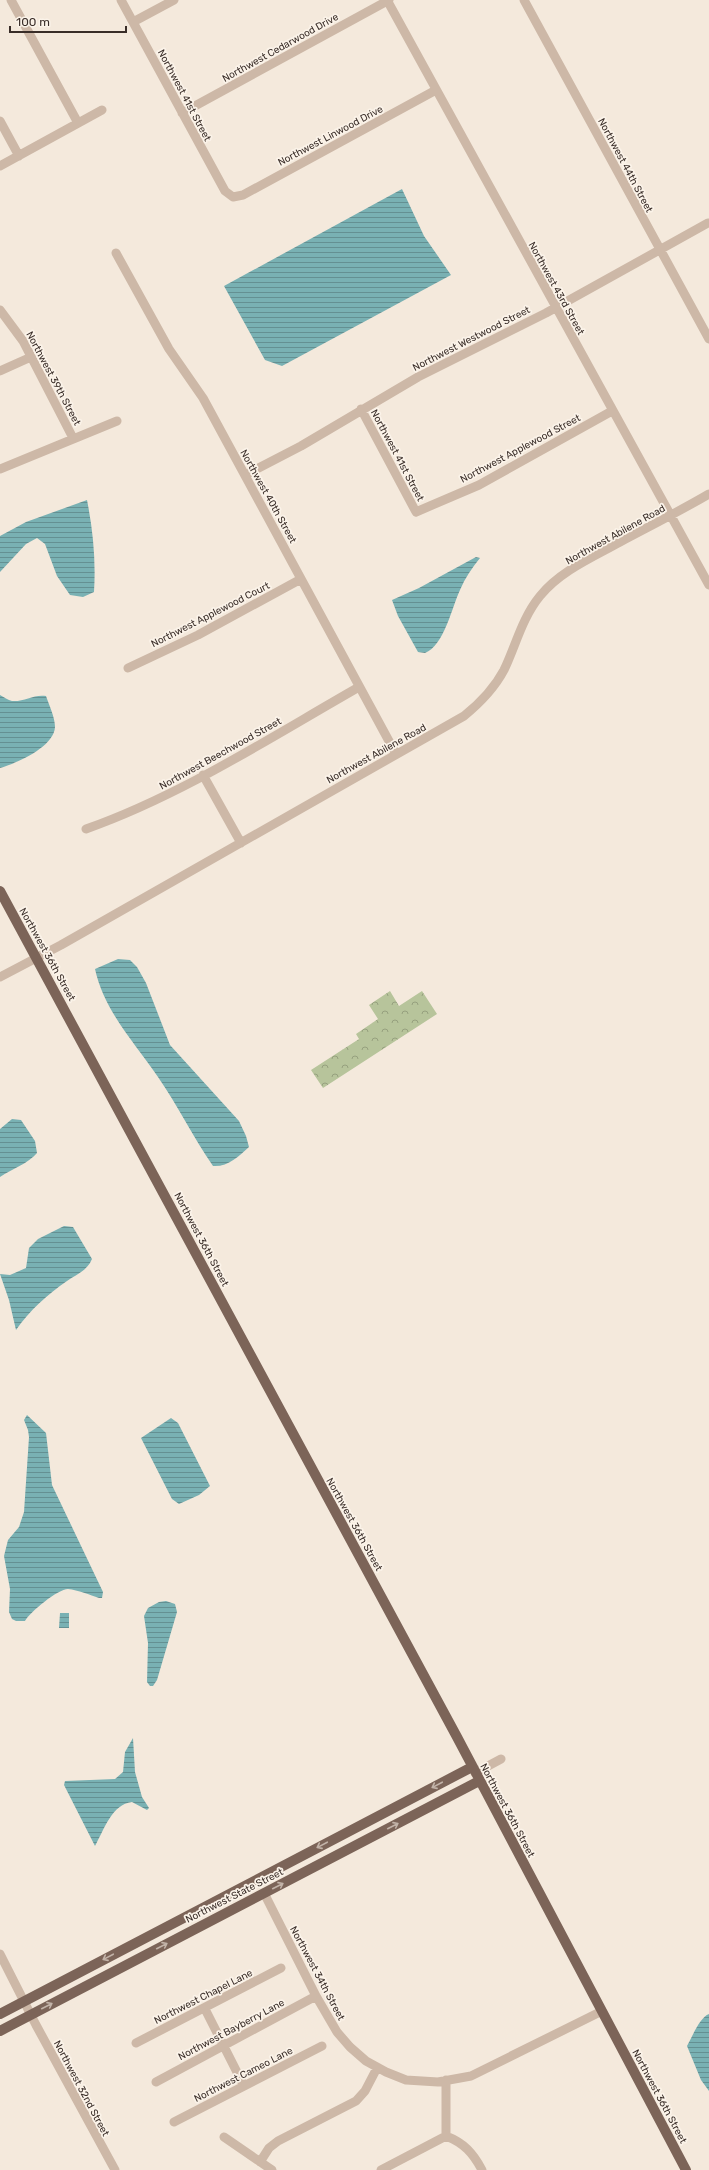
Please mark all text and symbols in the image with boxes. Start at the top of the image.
scale bar [10,8,126,34]
street label: Northwest Cedarwood Drive [220,11,341,85]
text: 100 m [16,15,50,29]
street label: Northwest 41st Street [155,48,213,143]
street label: Northwest Linwood Drive [276,103,385,169]
street label: Northwest 44th Street [595,116,655,215]
street label: Northwest 43rd Street [526,240,587,337]
street label: Northwest Westwood Street [411,304,532,374]
street label: Northwest 39th Street [23,329,83,428]
street label: Northwest 41st Street [368,408,426,503]
street label: Northwest Applewood Street [458,412,583,486]
street label: Northwest 40th Street [237,448,299,546]
street label: Northwest Abilene Road [564,502,667,567]
street label: Northwest Applewood Court [149,580,272,650]
street label: Northwest Beechwood Street [157,715,284,792]
street label: Northwest Abilene Road [325,721,428,786]
street label: Northwest 36th Street [16,906,78,1003]
street label: Northwest 36th Street [171,1190,231,1289]
street label: Northwest 36th Street [323,1476,385,1573]
street label: Northwest 36th Street [477,1761,537,1860]
one-way arrow [432,1782,444,1789]
one-way arrow [387,1822,399,1830]
one-way arrow [316,1842,328,1849]
street label: Northwest State Street [184,1866,285,1926]
one-way arrow [271,1882,283,1890]
street label: Northwest 34th Street [287,1924,347,2023]
one-way arrow [156,1942,168,1949]
one-way arrow [102,1954,114,1961]
street label: Northwest Chapel Lane [152,1967,255,2027]
street label: Northwest Bayberry Lane [176,1997,287,2063]
one-way arrow [41,2002,53,2009]
street label: Northwest 32nd Street [51,2039,111,2138]
street label: Northwest Cameo Lane [192,2045,295,2105]
street label: Northwest 36th Street [629,2047,689,2146]

